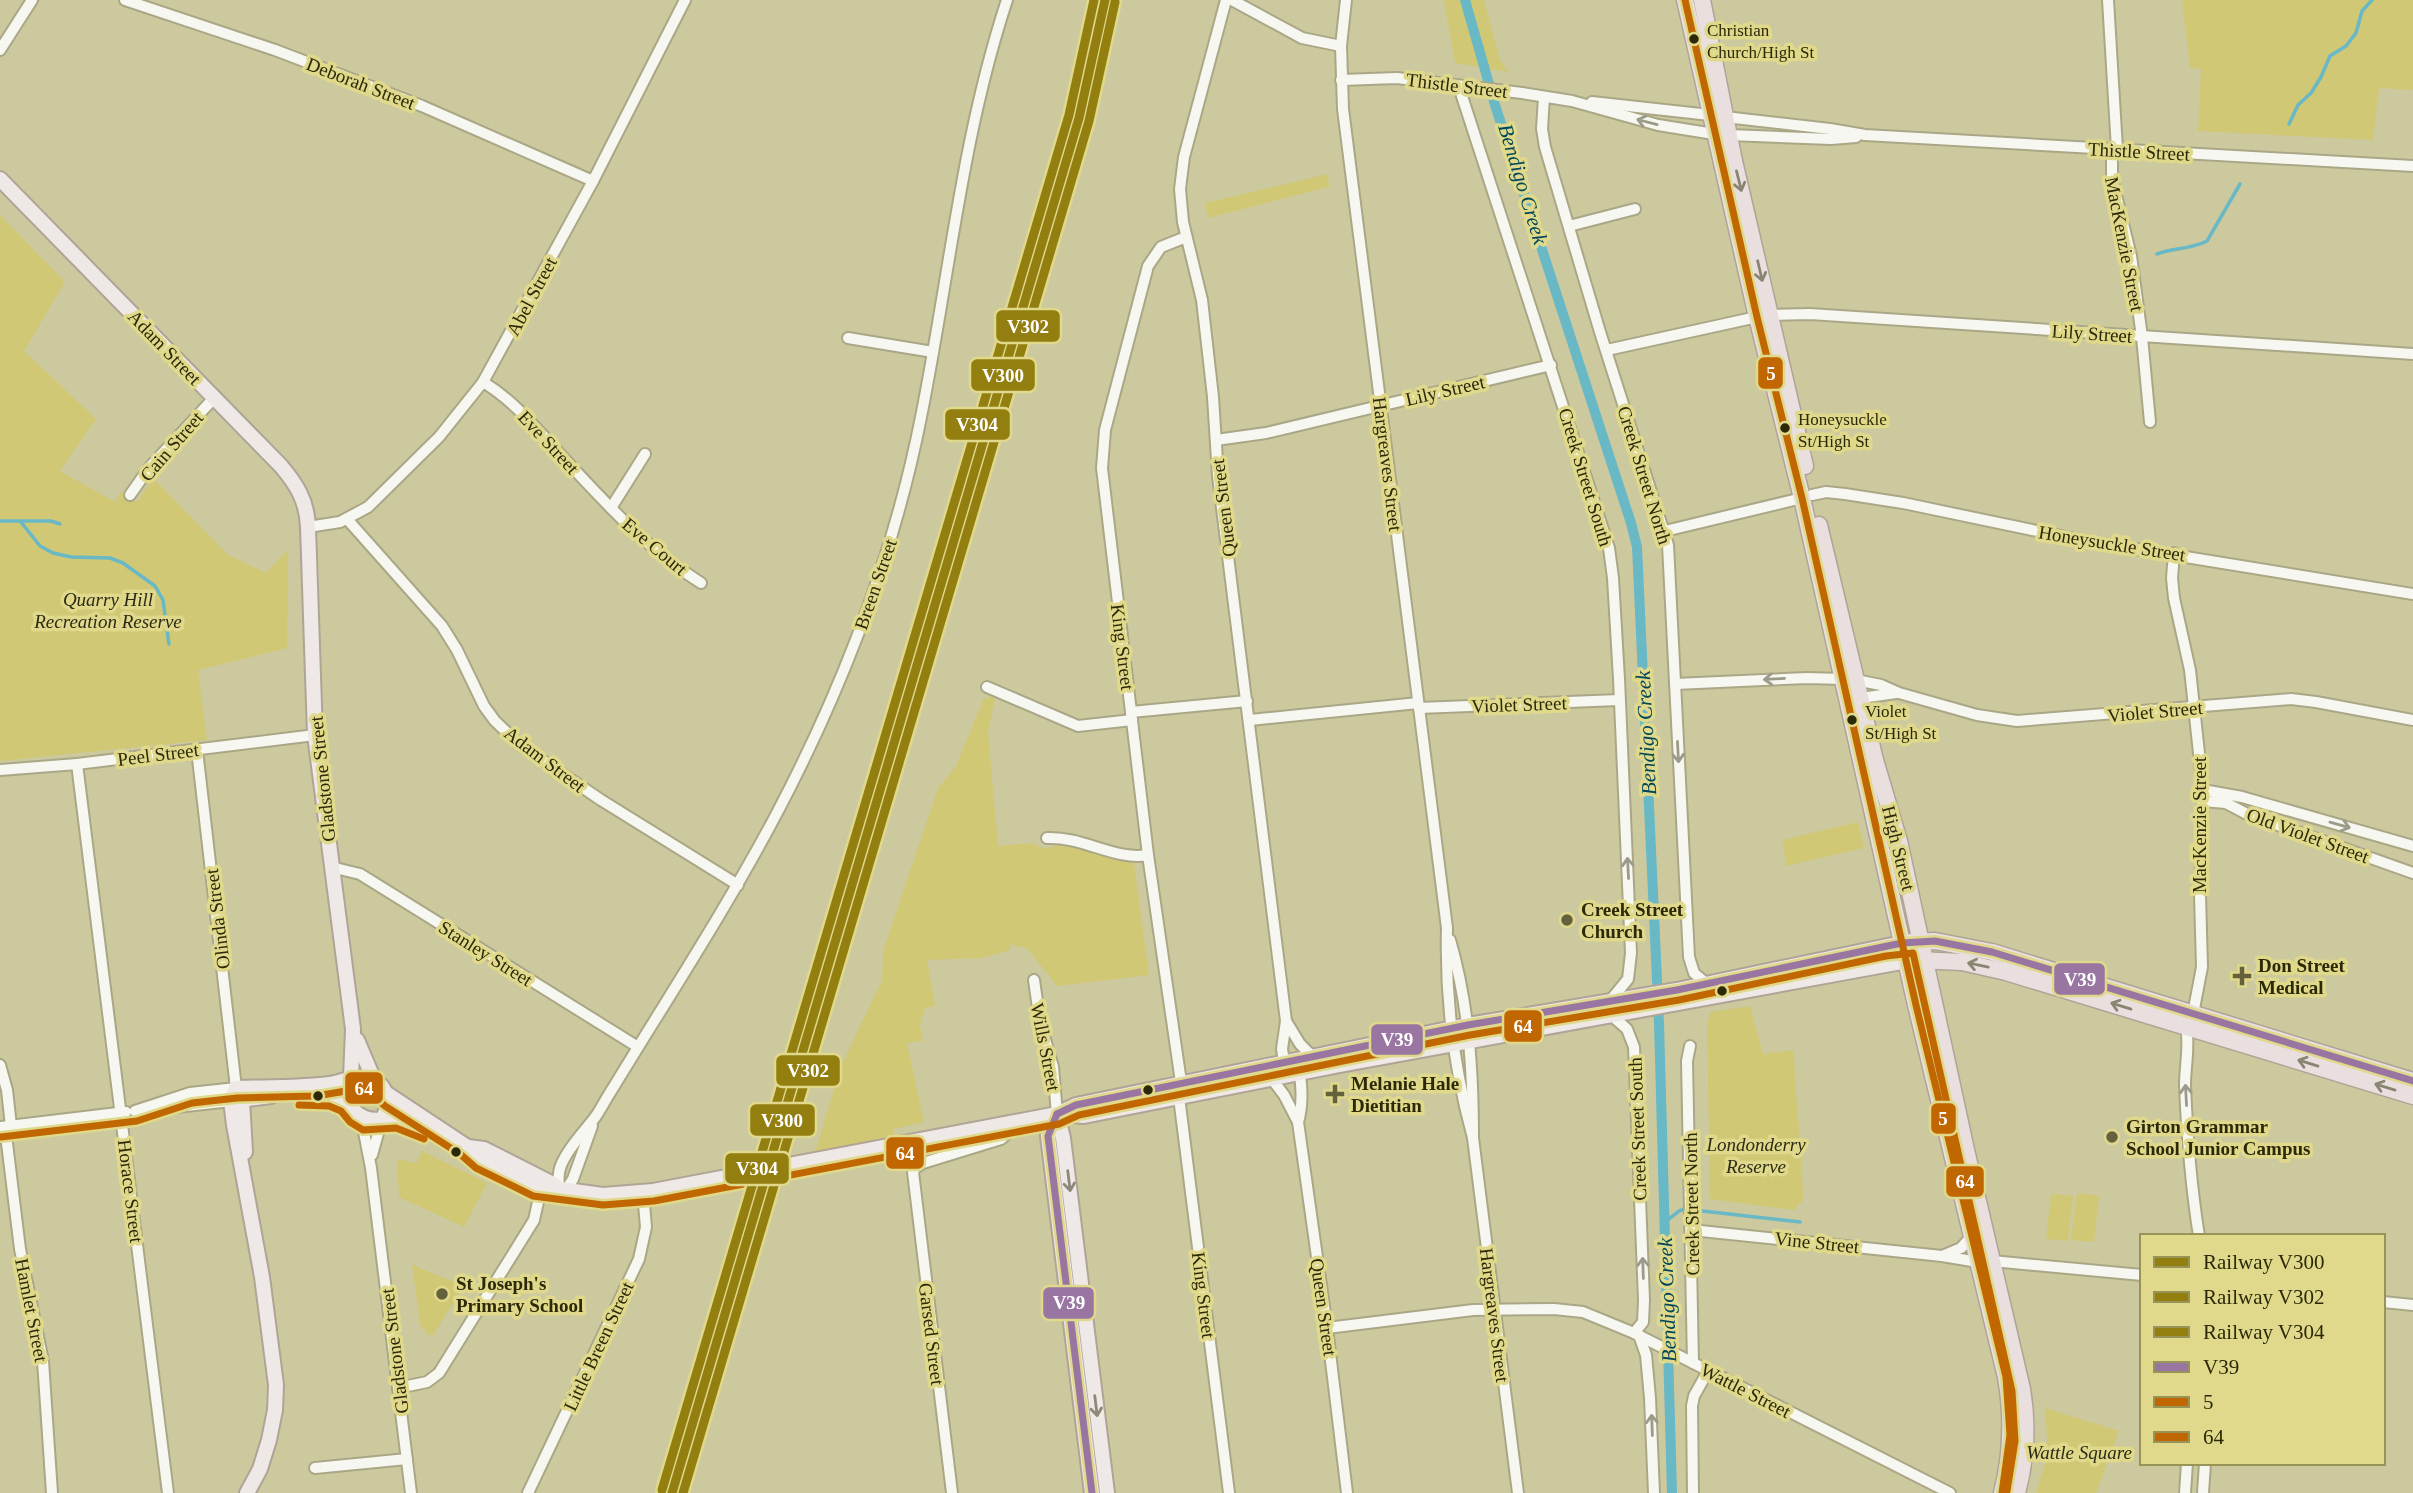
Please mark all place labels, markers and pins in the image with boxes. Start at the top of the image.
place label: Christian Church/High St [1707,21,1814,62]
marker: Christian Church/High St [1687,32,1701,46]
place label: Honeysuckle St/High St [1798,410,1887,451]
marker: Honeysuckle St/High St [1778,421,1792,435]
place label: Violet St/High St [1865,702,1937,743]
marker: Violet St/High St [1845,713,1859,727]
place label: Creek Street Church [1581,899,1684,942]
marker: Creek Street Church [1559,912,1575,928]
place label: Don Street Medical [2258,955,2345,998]
marker: Don Street Medical [2232,966,2252,986]
unlabelled marker [1715,984,1729,998]
place label: Melanie Hale Dietitian [1351,1073,1459,1116]
unlabelled marker [1141,1083,1155,1097]
marker: Melanie Hale Dietitian [1325,1084,1345,1104]
unlabelled marker [311,1089,325,1103]
place label: Girton Grammar School Junior Campus [2126,1116,2310,1159]
marker: Girton Grammar School Junior Campus [2104,1129,2120,1145]
unlabelled marker [449,1145,463,1159]
place label: St Joseph's Primary School [456,1273,583,1316]
marker: St Joseph's Primary School [434,1286,450,1302]

